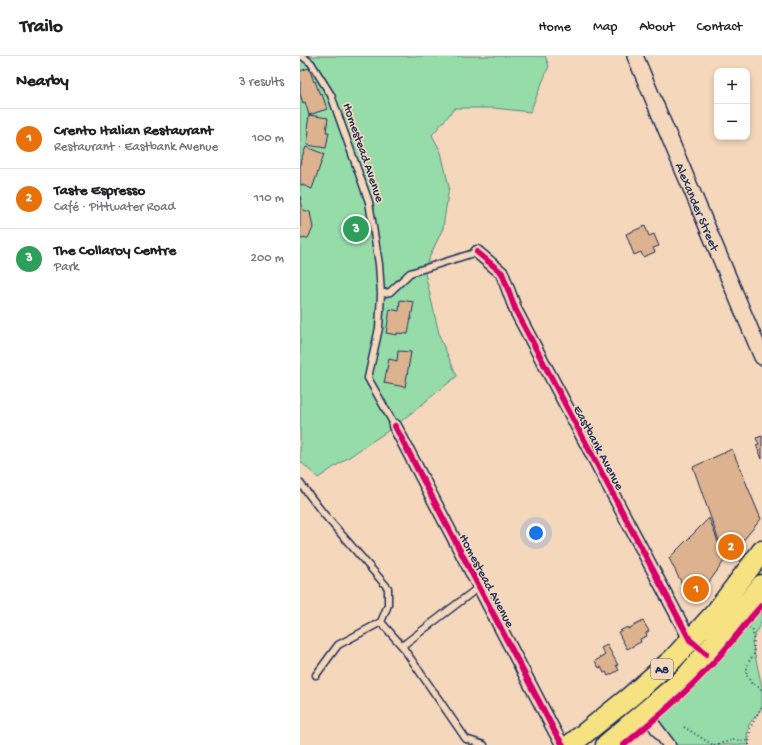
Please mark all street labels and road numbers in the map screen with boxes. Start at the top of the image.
street label: Homestead Avenue [339,101,387,205]
street label: Alexander Street [671,161,722,255]
street label: Eastbank Avenue [569,403,627,493]
street label: Homestead Avenue [455,532,517,631]
road number: A8 [651,659,673,679]

